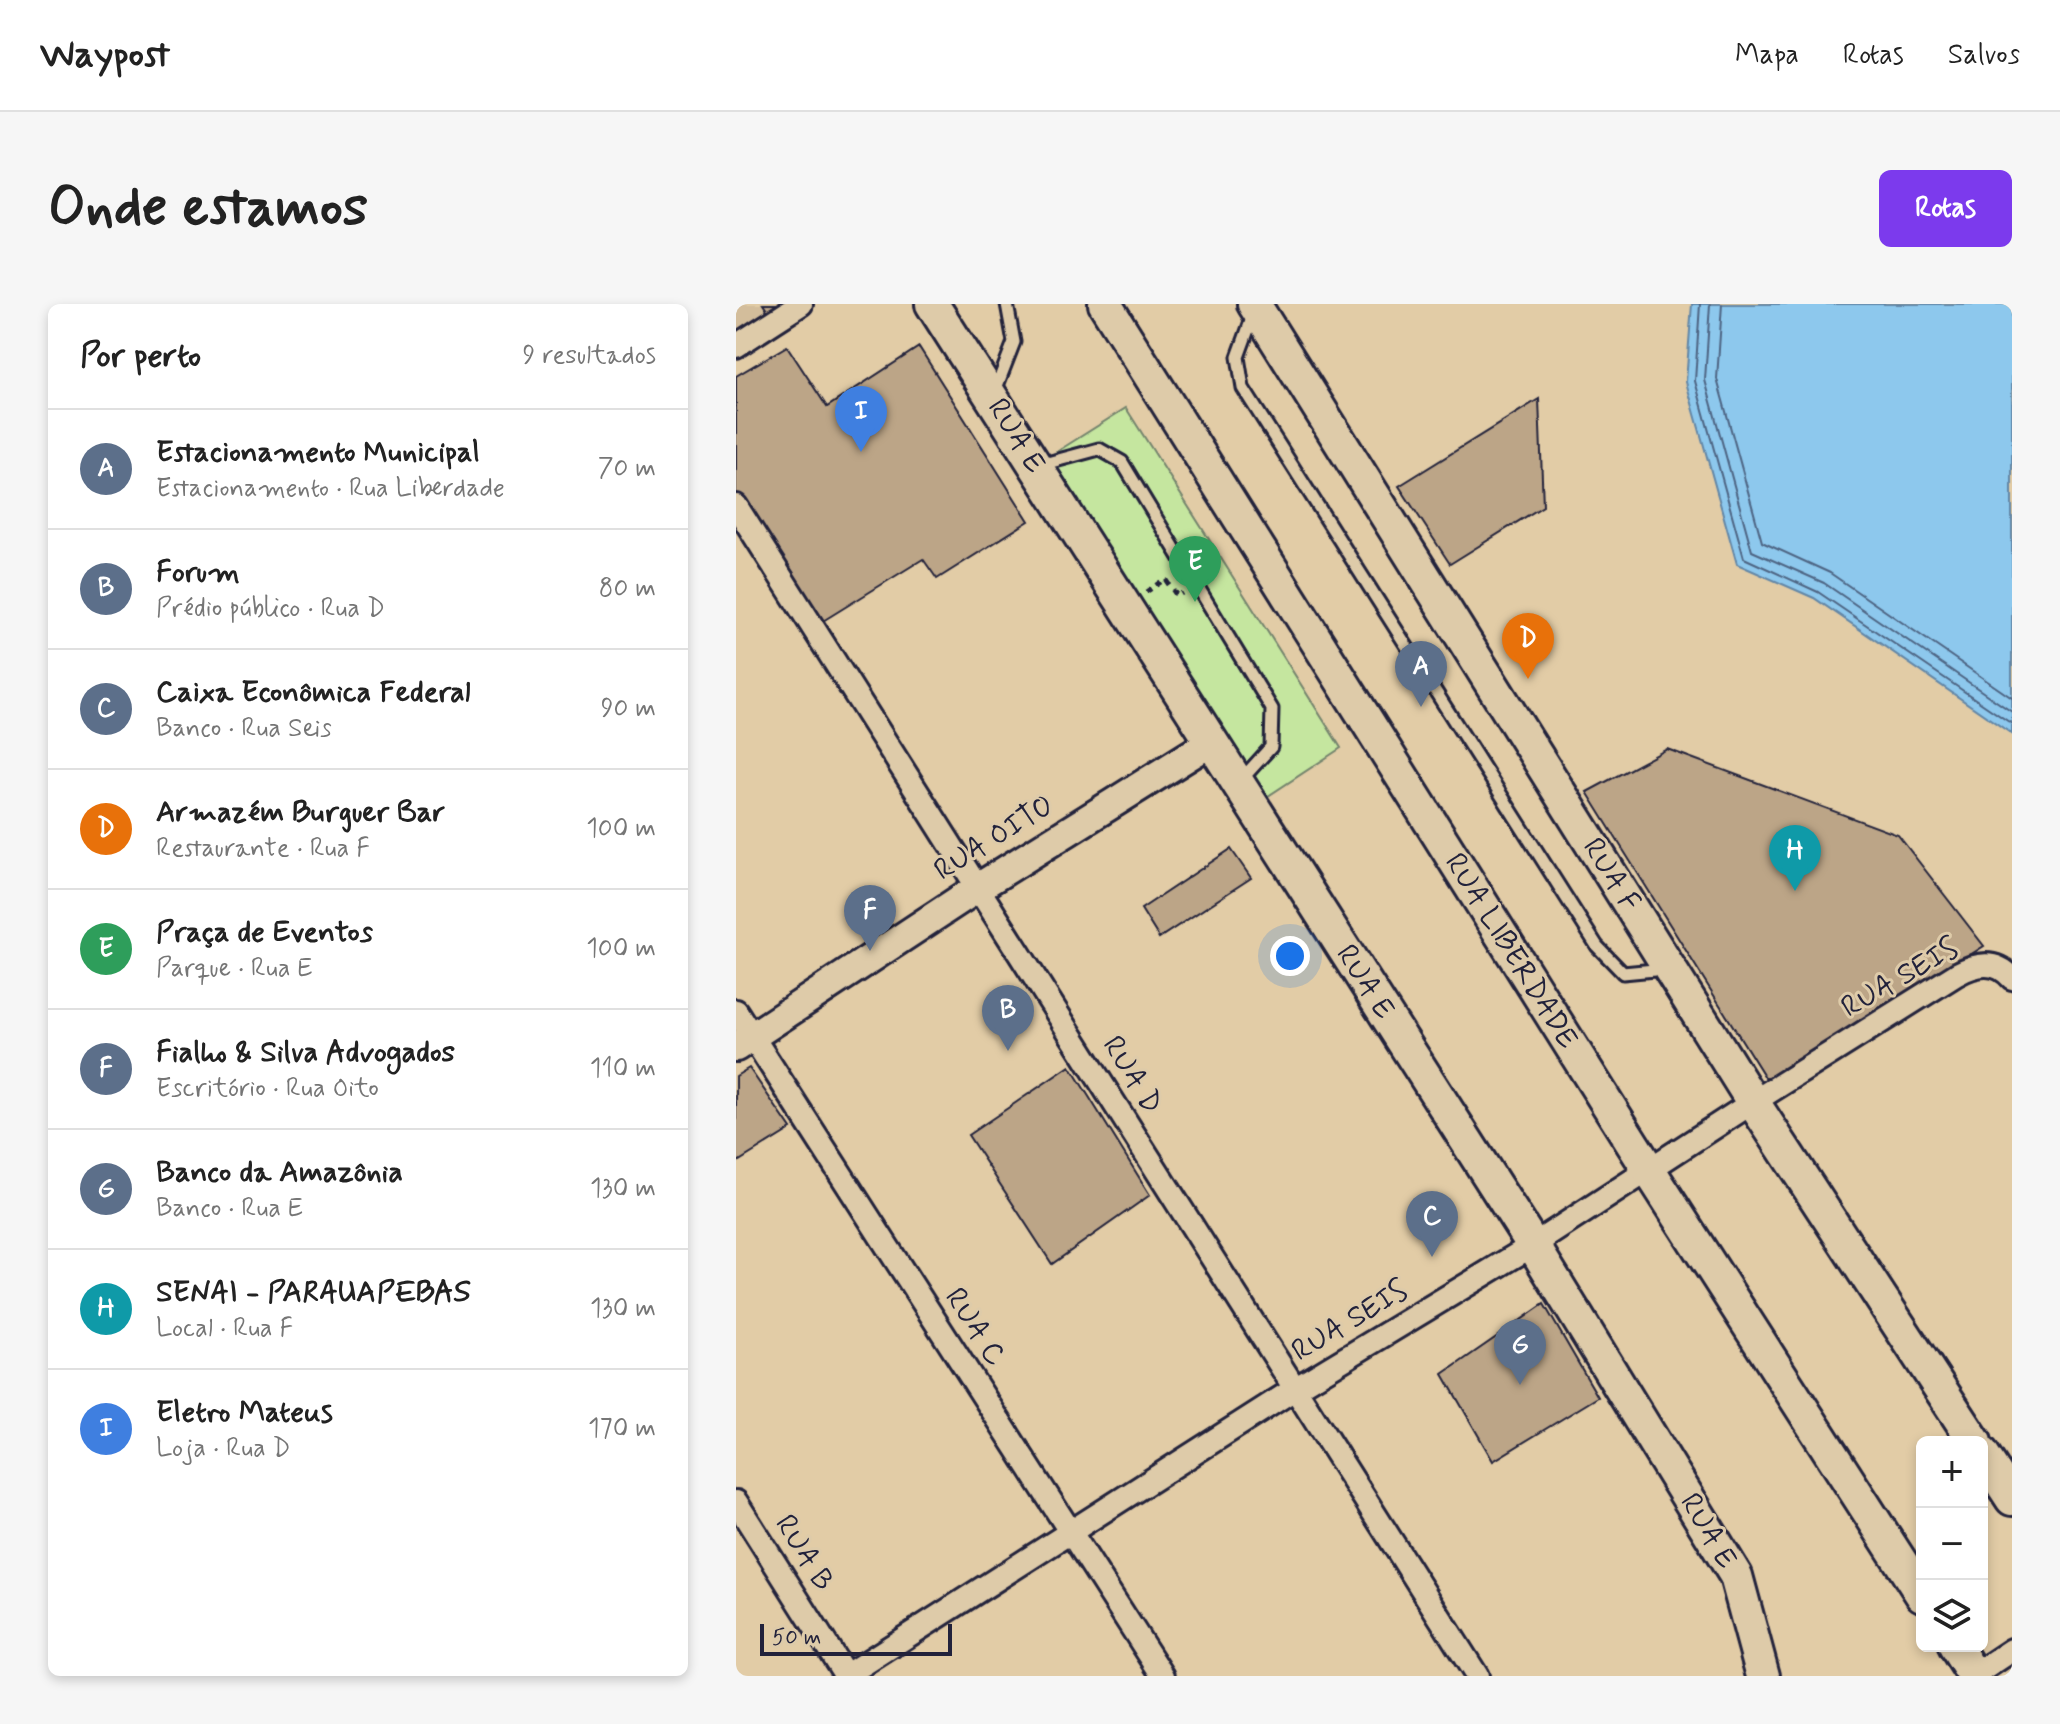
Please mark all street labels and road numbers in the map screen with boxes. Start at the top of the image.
street label: RUA E [978,391,1054,481]
street label: RUA OITO [927,786,1061,890]
street label: RUA F [1573,831,1649,919]
street label: RUA LIBERDADE [1435,846,1587,1056]
street label: RUA SEIS [1834,929,1966,1027]
street label: RUA E [1326,937,1404,1027]
street label: RUA D [1093,1029,1171,1121]
street label: RUA SEIS [1285,1271,1415,1371]
street label: RUA C [935,1281,1015,1373]
street label: RUA E [1670,1486,1746,1576]
street label: RUA B [765,1507,843,1599]

